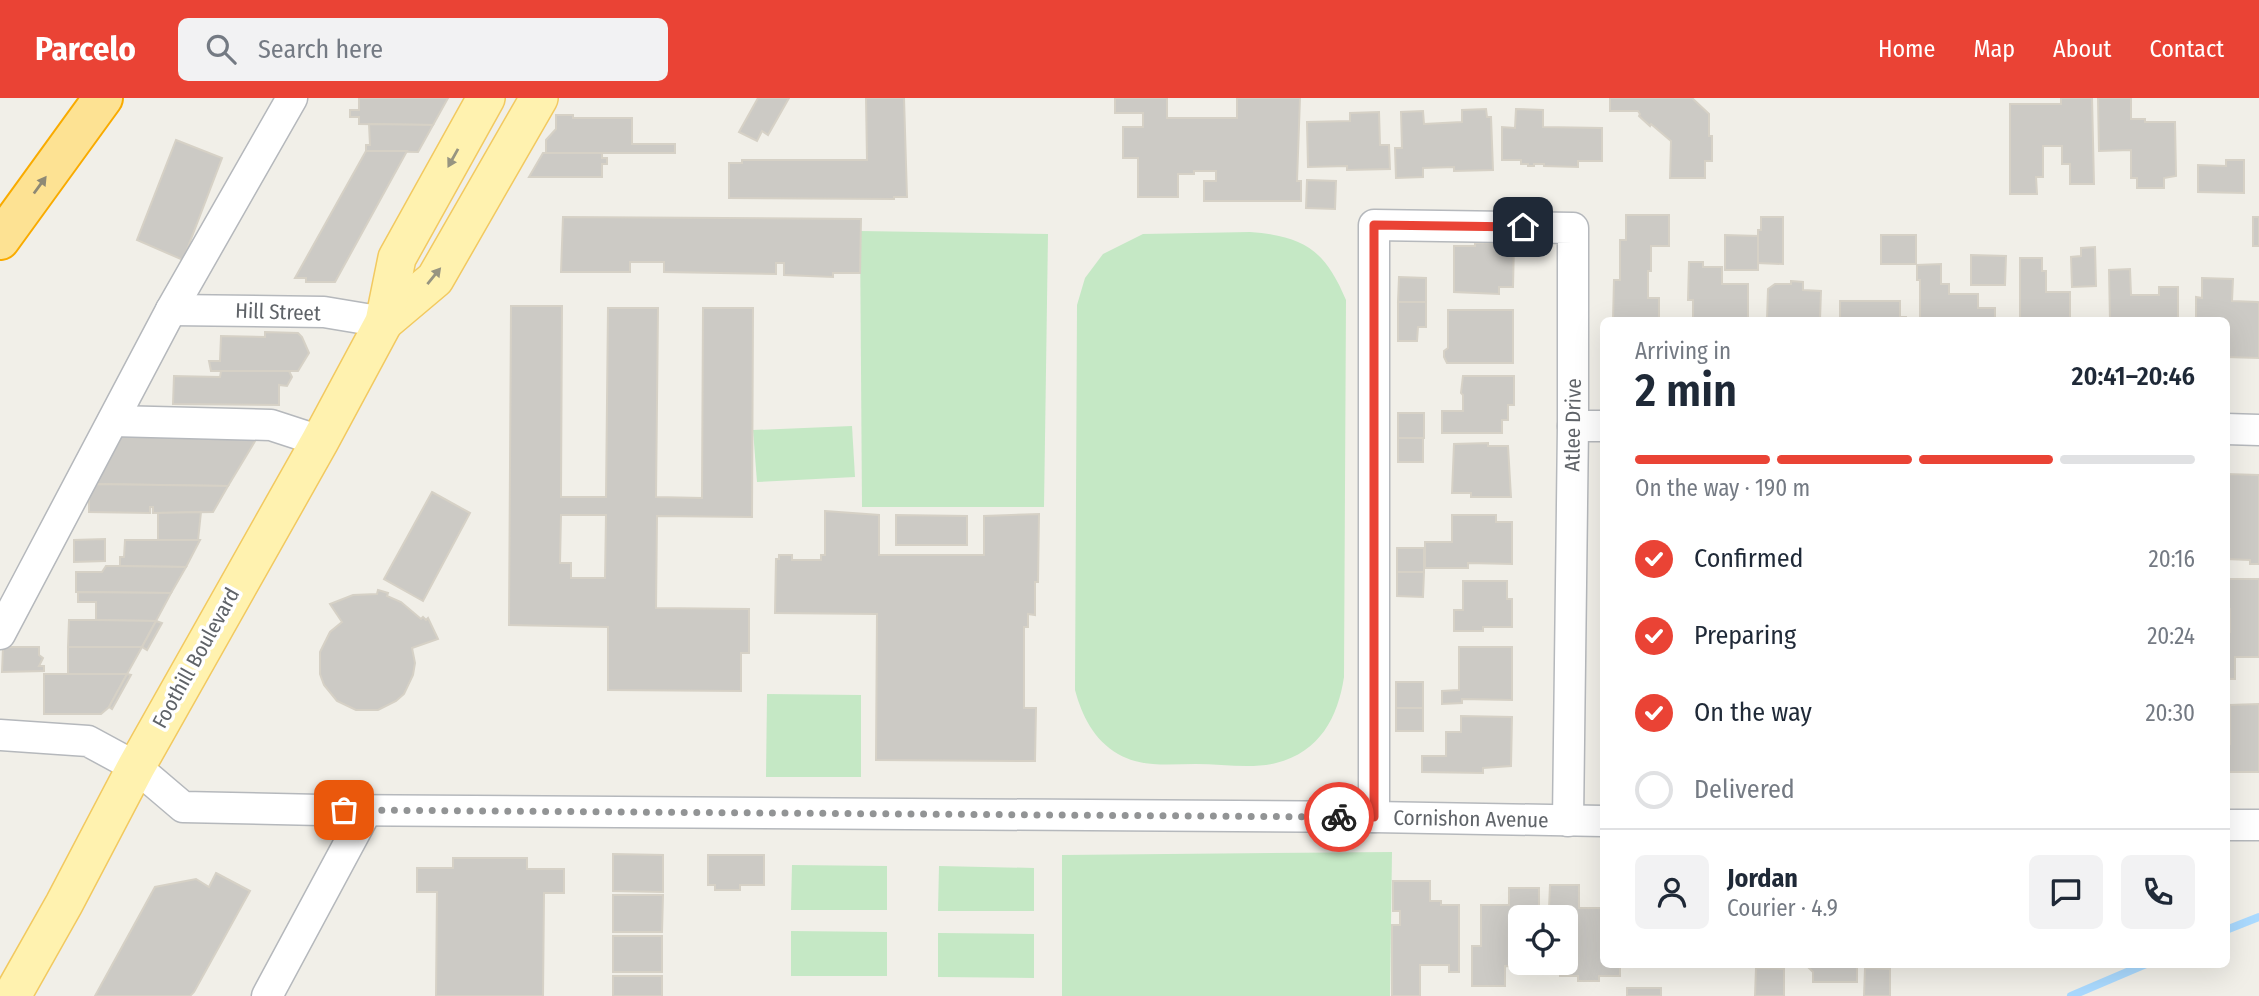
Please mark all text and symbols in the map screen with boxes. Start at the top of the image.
search box [178,18,668,81]
text: Parcelo [35,29,136,69]
icon: search [202,30,240,68]
text: Search here [258,34,383,65]
text: Home [1878,35,1935,63]
text: Map [1973,35,2015,63]
text: About [2053,35,2111,63]
text: Contact [2149,35,2224,63]
one-way arrow [447,148,459,167]
one-way arrow [33,176,47,194]
pin [1493,197,1553,257]
icon: home [1504,208,1542,246]
one-way arrow [426,268,441,285]
street label: Hill Street [235,298,321,326]
text: Arriving in [1635,337,1731,365]
text: 20:41–20:46 [2072,361,2195,392]
text: 2 min [1635,363,1737,418]
street label: Atlee Drive [1559,378,1587,472]
text: On the way · 190 m [1635,474,1810,502]
icon: check [1635,540,1673,578]
text: Confirmed [1694,543,1804,574]
text: 20:16 [2149,545,2195,573]
street label: Foothill Boulevard [147,583,245,733]
icon: check [1635,617,1673,655]
text: Preparing [1694,620,1796,651]
text: 20:24 [2147,622,2195,650]
icon: check [1635,694,1673,732]
text: On the way [1694,697,1812,728]
text: 20:30 [2145,699,2195,727]
text: Delivered [1694,774,1795,805]
pin [314,780,374,840]
courier [1304,782,1374,852]
icon: bag [325,791,363,829]
icon: bike [1320,798,1358,836]
street label: Cornishon Avenue [1393,805,1549,833]
button: person [1635,855,1709,929]
button: chat [2029,855,2103,929]
button: phone [2121,855,2195,929]
text: Jordan [1727,863,1798,894]
text: Courier · 4.9 [1727,894,1838,922]
map controls [1508,905,1578,975]
button: locate [1508,905,1578,975]

